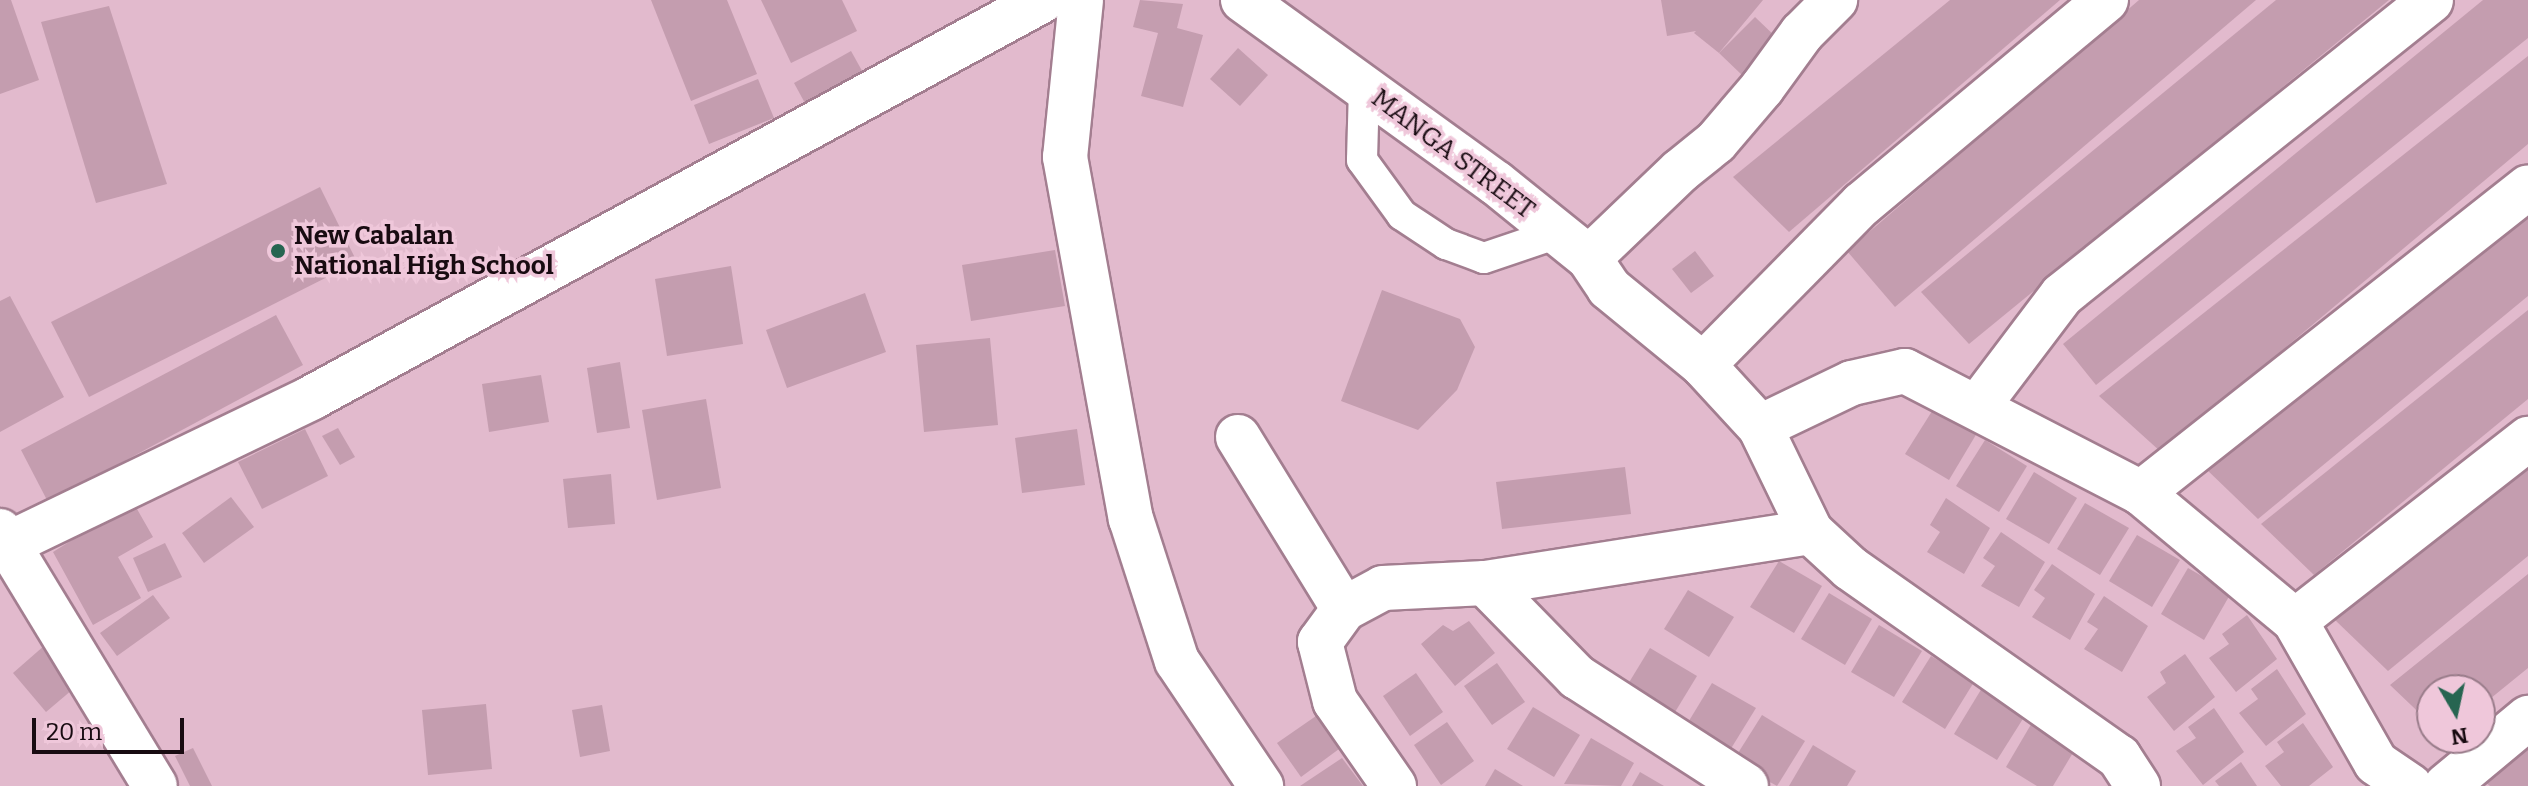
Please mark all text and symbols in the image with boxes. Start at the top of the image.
street label: MANGA STREET [1365,83,1541,225]
place label: New Cabalan National High School [294,220,554,282]
marker: New Cabalan National High School [269,242,287,260]
north arrow [2416,674,2496,754]
scale bar [36,702,188,752]
text: 20 m [46,718,102,746]
text: N [2449,722,2470,751]

